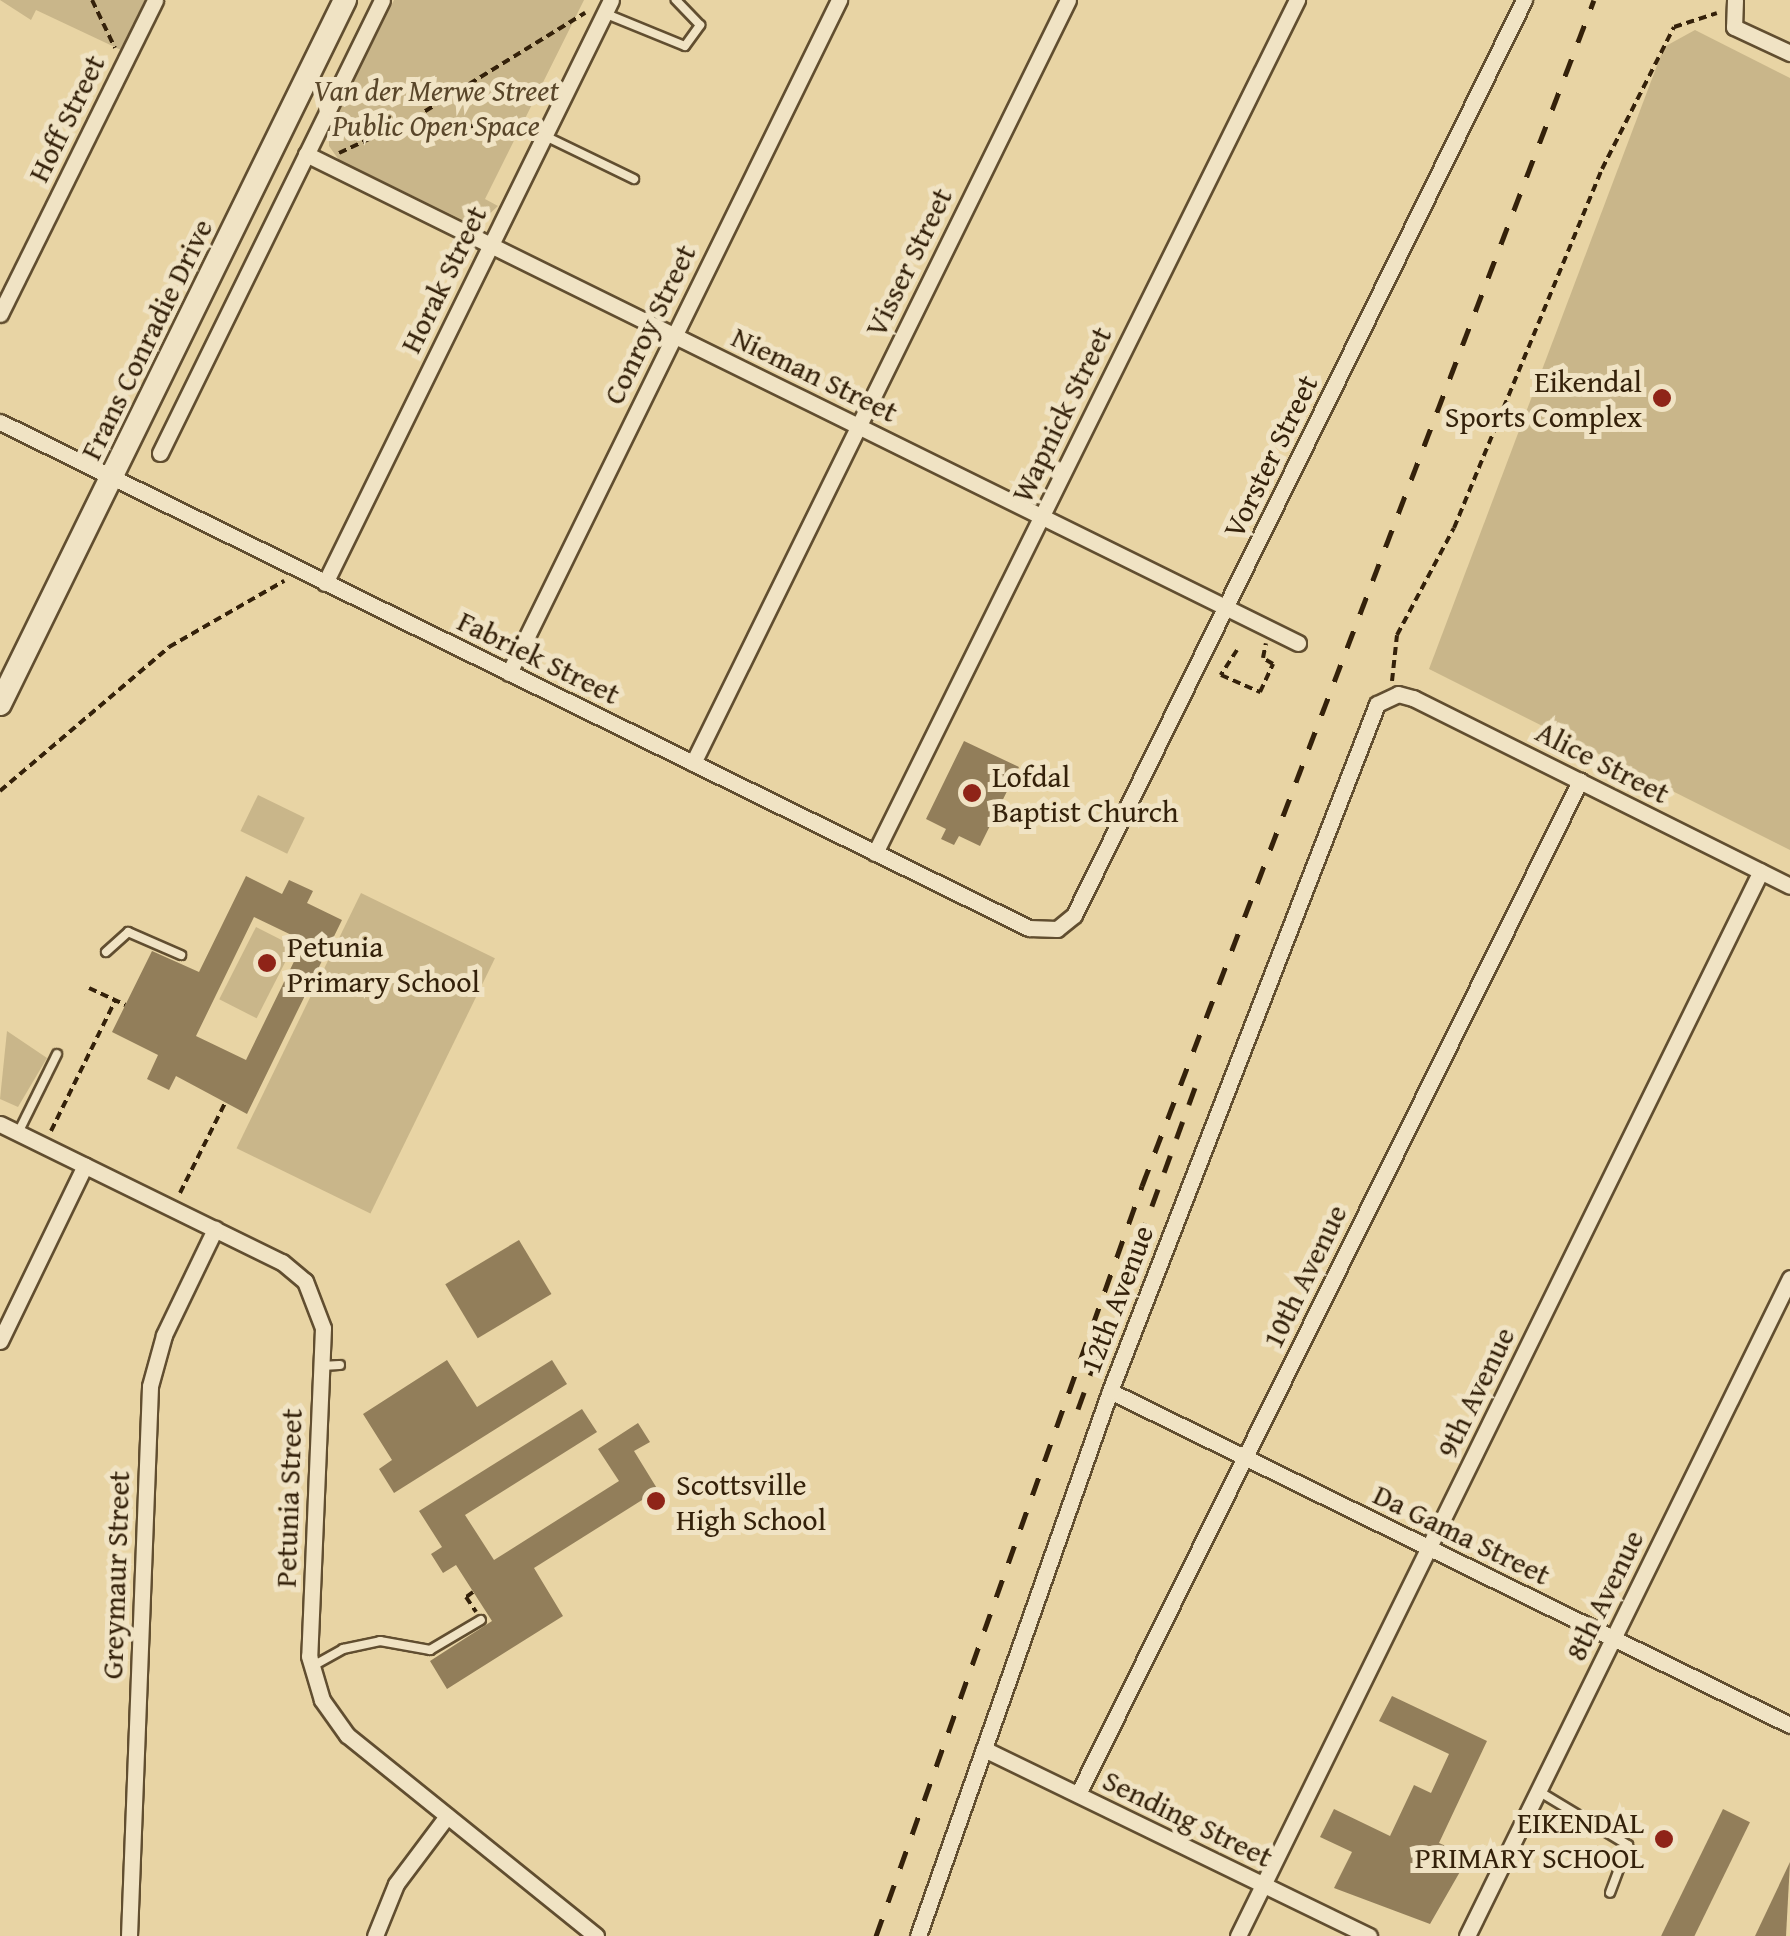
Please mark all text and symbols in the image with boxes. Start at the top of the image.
street label: Hoff Street [20,49,112,187]
park label: Van der Merwe Street Public Open Space [313,72,559,142]
street label: Visser Street [857,182,959,342]
street label: Horak Street [392,200,494,358]
street label: Frans Conradie Drive [72,213,220,465]
street label: Conroy Street [595,238,703,410]
street label: Nieman Street [726,318,904,430]
street label: Wapnick Street [1003,320,1119,508]
place label: Eikendal Sports Complex [1445,363,1642,434]
street label: Vorster Street [1215,369,1325,543]
marker: Eikendal Sports Complex [1651,387,1673,409]
street label: Fabriek Street [452,602,626,712]
street label: Alice Street [1530,713,1676,811]
place label: Lofdal Baptist Church [992,758,1178,828]
marker: Lofdal Baptist Church [961,782,983,804]
place label: Petunia Primary School [287,928,480,998]
marker: Petunia Primary School [256,952,278,974]
street label: 10th Avenue [1254,1198,1354,1354]
street label: 12th Avenue [1071,1220,1161,1378]
street label: 9th Avenue [1428,1321,1522,1463]
street label: Petunia Street [267,1408,309,1588]
place label: Scottsville High School [676,1466,826,1536]
street label: Greymaur Street [93,1470,137,1680]
street label: Da Gama Street [1368,1476,1556,1592]
marker: Scottsville High School [645,1490,667,1512]
street label: 8th Avenue [1557,1524,1651,1666]
street label: Sending Street [1097,1761,1279,1875]
place label: EIKENDAL PRIMARY SCHOOL [1415,1804,1644,1874]
marker: EIKENDAL PRIMARY SCHOOL [1653,1828,1675,1850]

